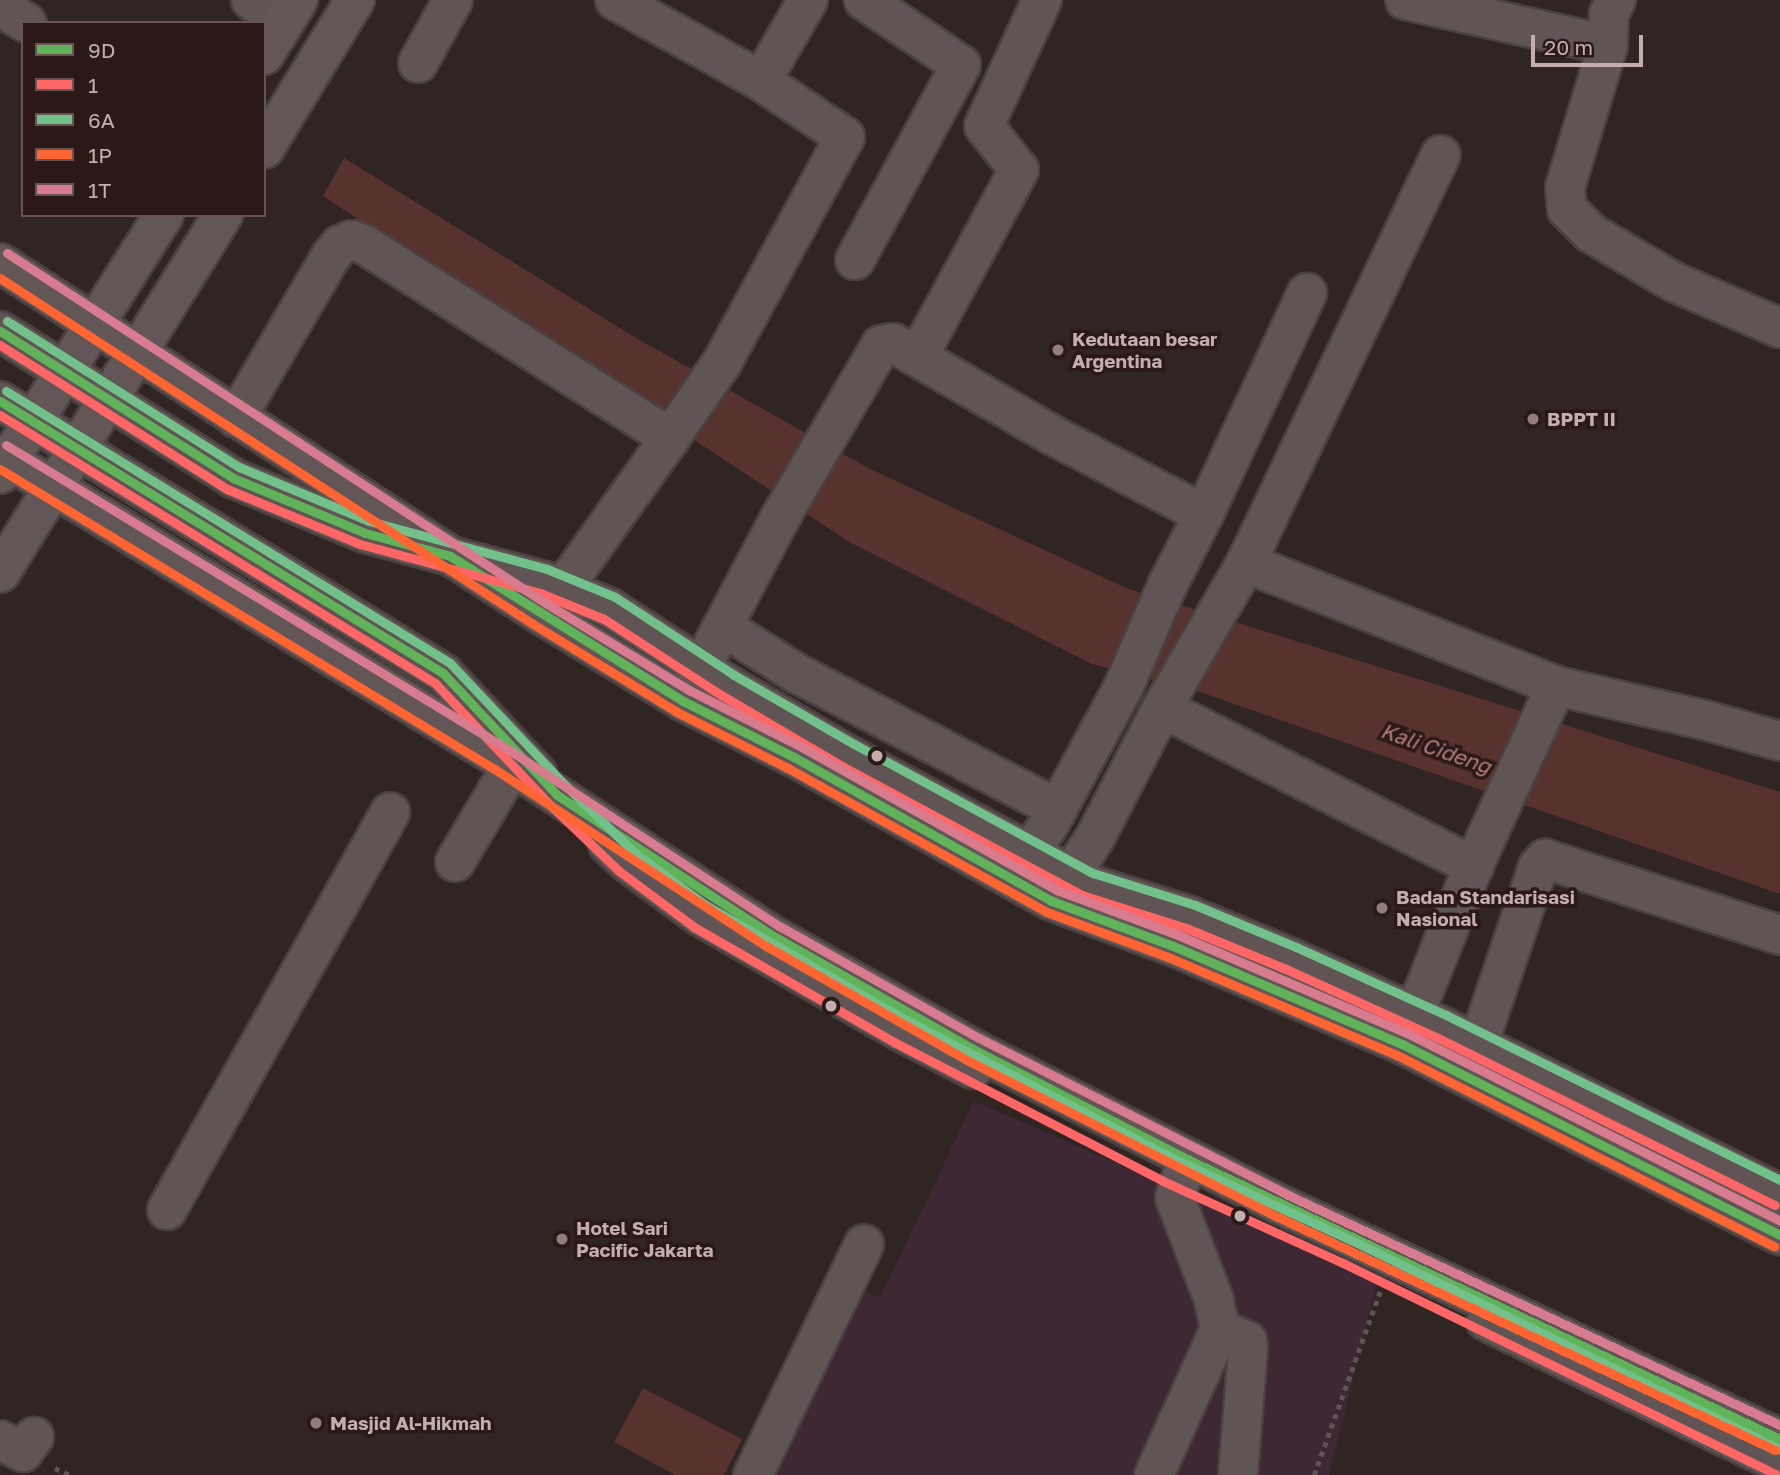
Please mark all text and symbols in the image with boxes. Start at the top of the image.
legend [21,21,266,217]
scale bar [1535,21,1647,65]
text: 20 m [1544,34,1593,60]
text: 9D [88,37,115,63]
text: 1 [88,72,98,98]
text: 6A [88,107,115,133]
text: 1P [88,142,112,168]
text: 1T [88,177,111,203]
place label: Kedutaan besar Argentina [1072,328,1217,372]
marker: Kedutaan besar Argentina [1050,342,1066,358]
place label: BPPT II [1547,408,1616,430]
marker: BPPT II [1525,411,1541,427]
water label: Kali Cideng [1378,717,1494,779]
unlabelled marker [870,749,884,763]
place label: Badan Standarisasi Nasional [1396,886,1575,930]
marker: Badan Standarisasi Nasional [1374,900,1390,916]
unlabelled marker [824,999,838,1013]
unlabelled marker [1233,1209,1247,1223]
place label: Hotel Sari Pacific Jakarta [576,1217,714,1261]
marker: Hotel Sari Pacific Jakarta [554,1231,570,1247]
place label: Masjid Al-Hikmah [330,1412,491,1434]
marker: Masjid Al-Hikmah [308,1415,324,1431]

